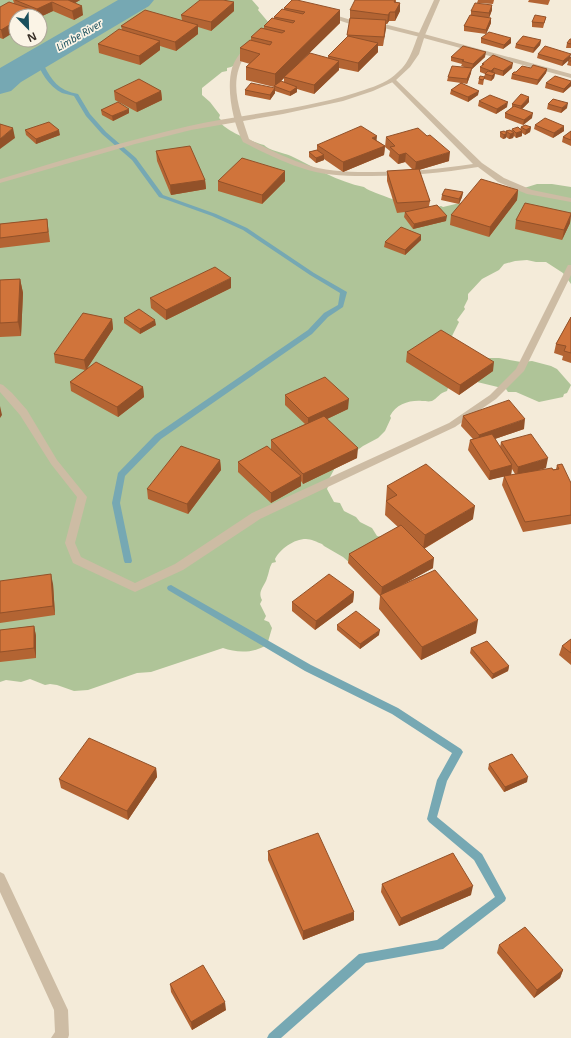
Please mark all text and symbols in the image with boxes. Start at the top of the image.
north arrow [8,8,48,48]
water label: Limbe River [53,16,106,54]
text: N [25,29,39,46]

